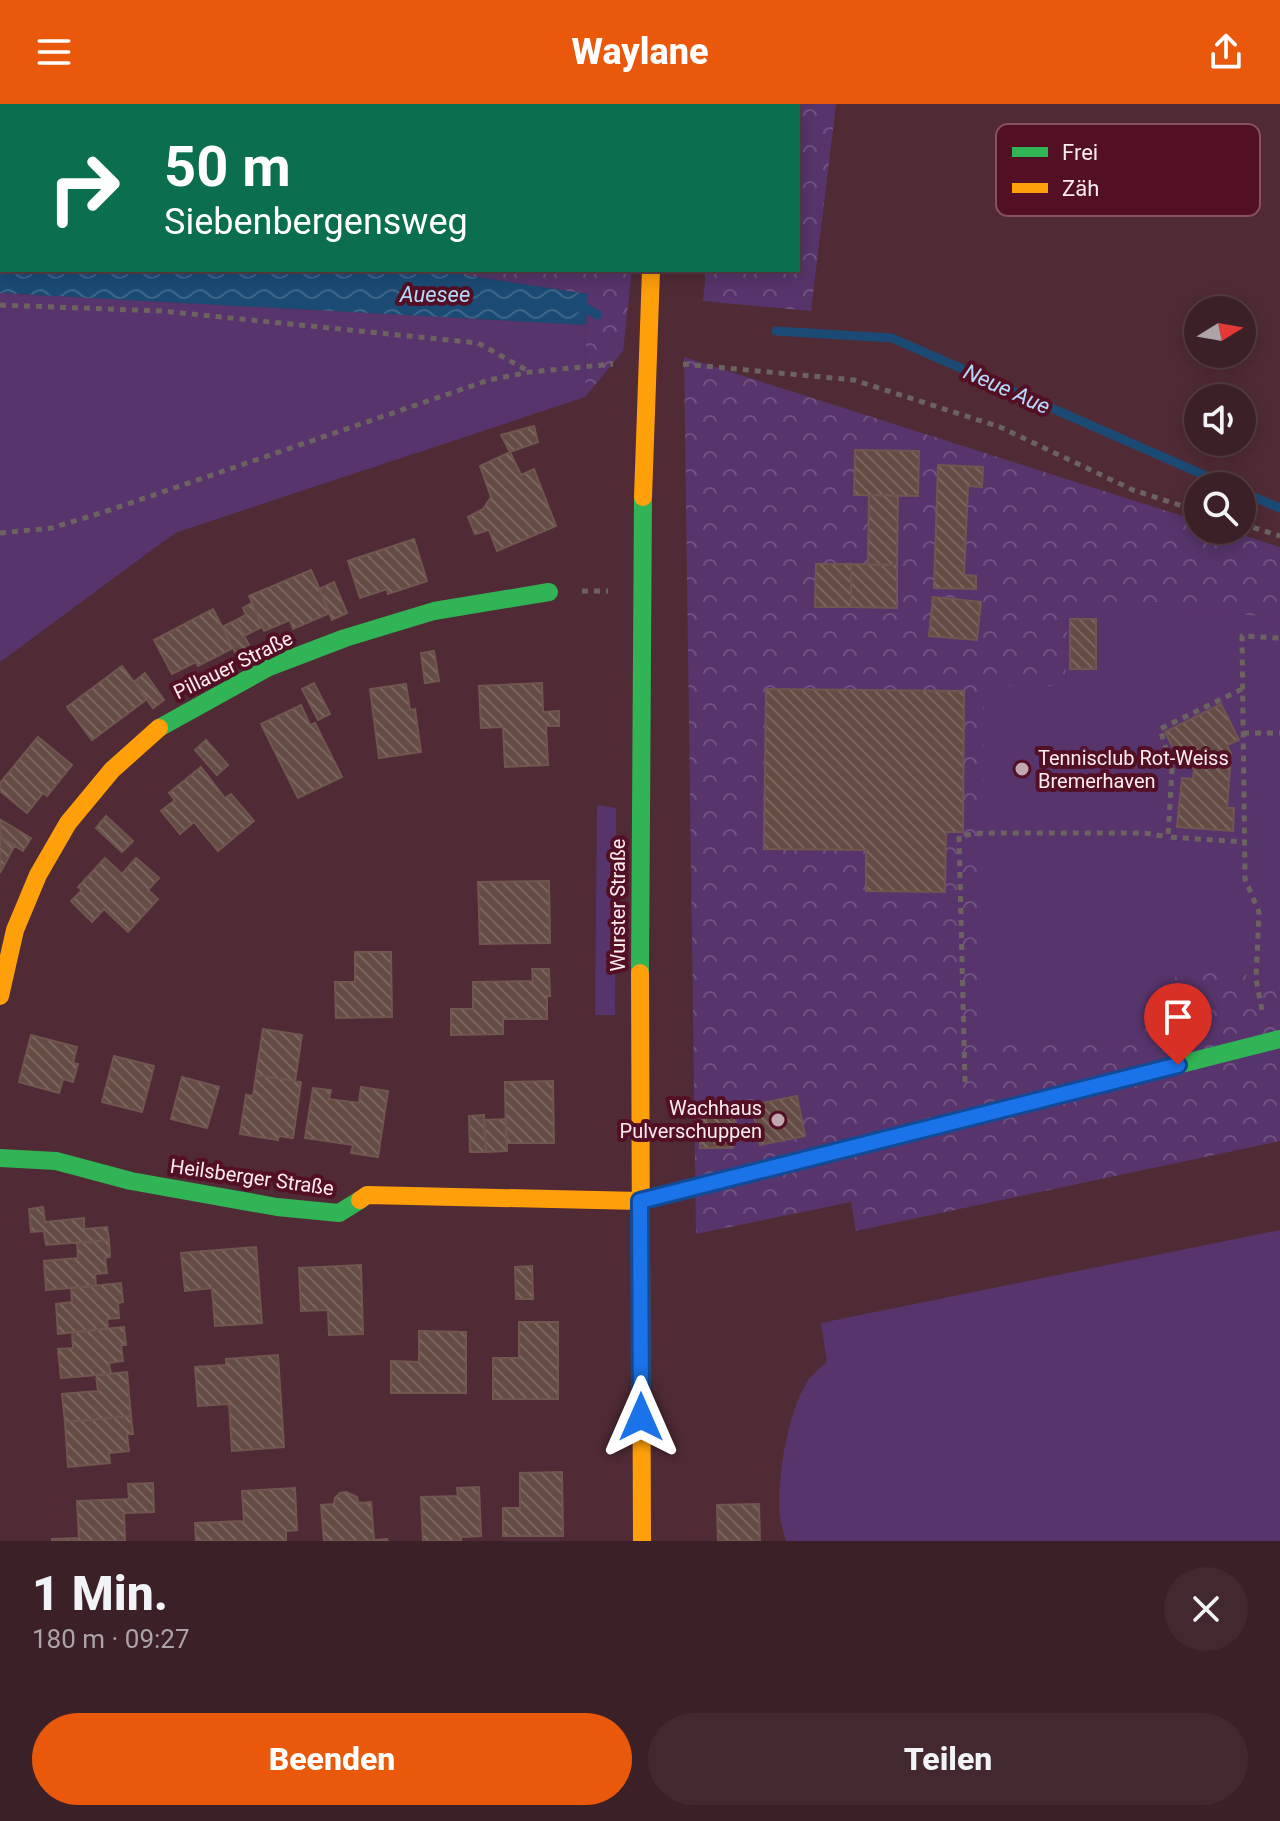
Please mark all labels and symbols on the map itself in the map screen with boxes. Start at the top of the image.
legend [996,124,1260,216]
text: Frei [1062,140,1098,165]
text: Zäh [1062,176,1099,201]
water label: Auesee [399,282,470,307]
north arrow [1184,296,1256,368]
water label: Neue Aue [960,359,1054,419]
street label: Pillauer Straße [169,626,297,704]
place label: Tennisclub Rot-Weiss Bremerhaven [1038,746,1229,793]
marker: Tennisclub Rot-Weiss Bremerhaven [1013,760,1031,778]
street label: Wurster Straße [606,839,630,971]
pin [1144,983,1212,1065]
place label: Wachhaus Pulverschuppen [620,1096,762,1143]
marker: Wachhaus Pulverschuppen [769,1111,787,1129]
street label: Heilsberger Straße [169,1154,335,1200]
position arrow [599,1375,683,1459]

